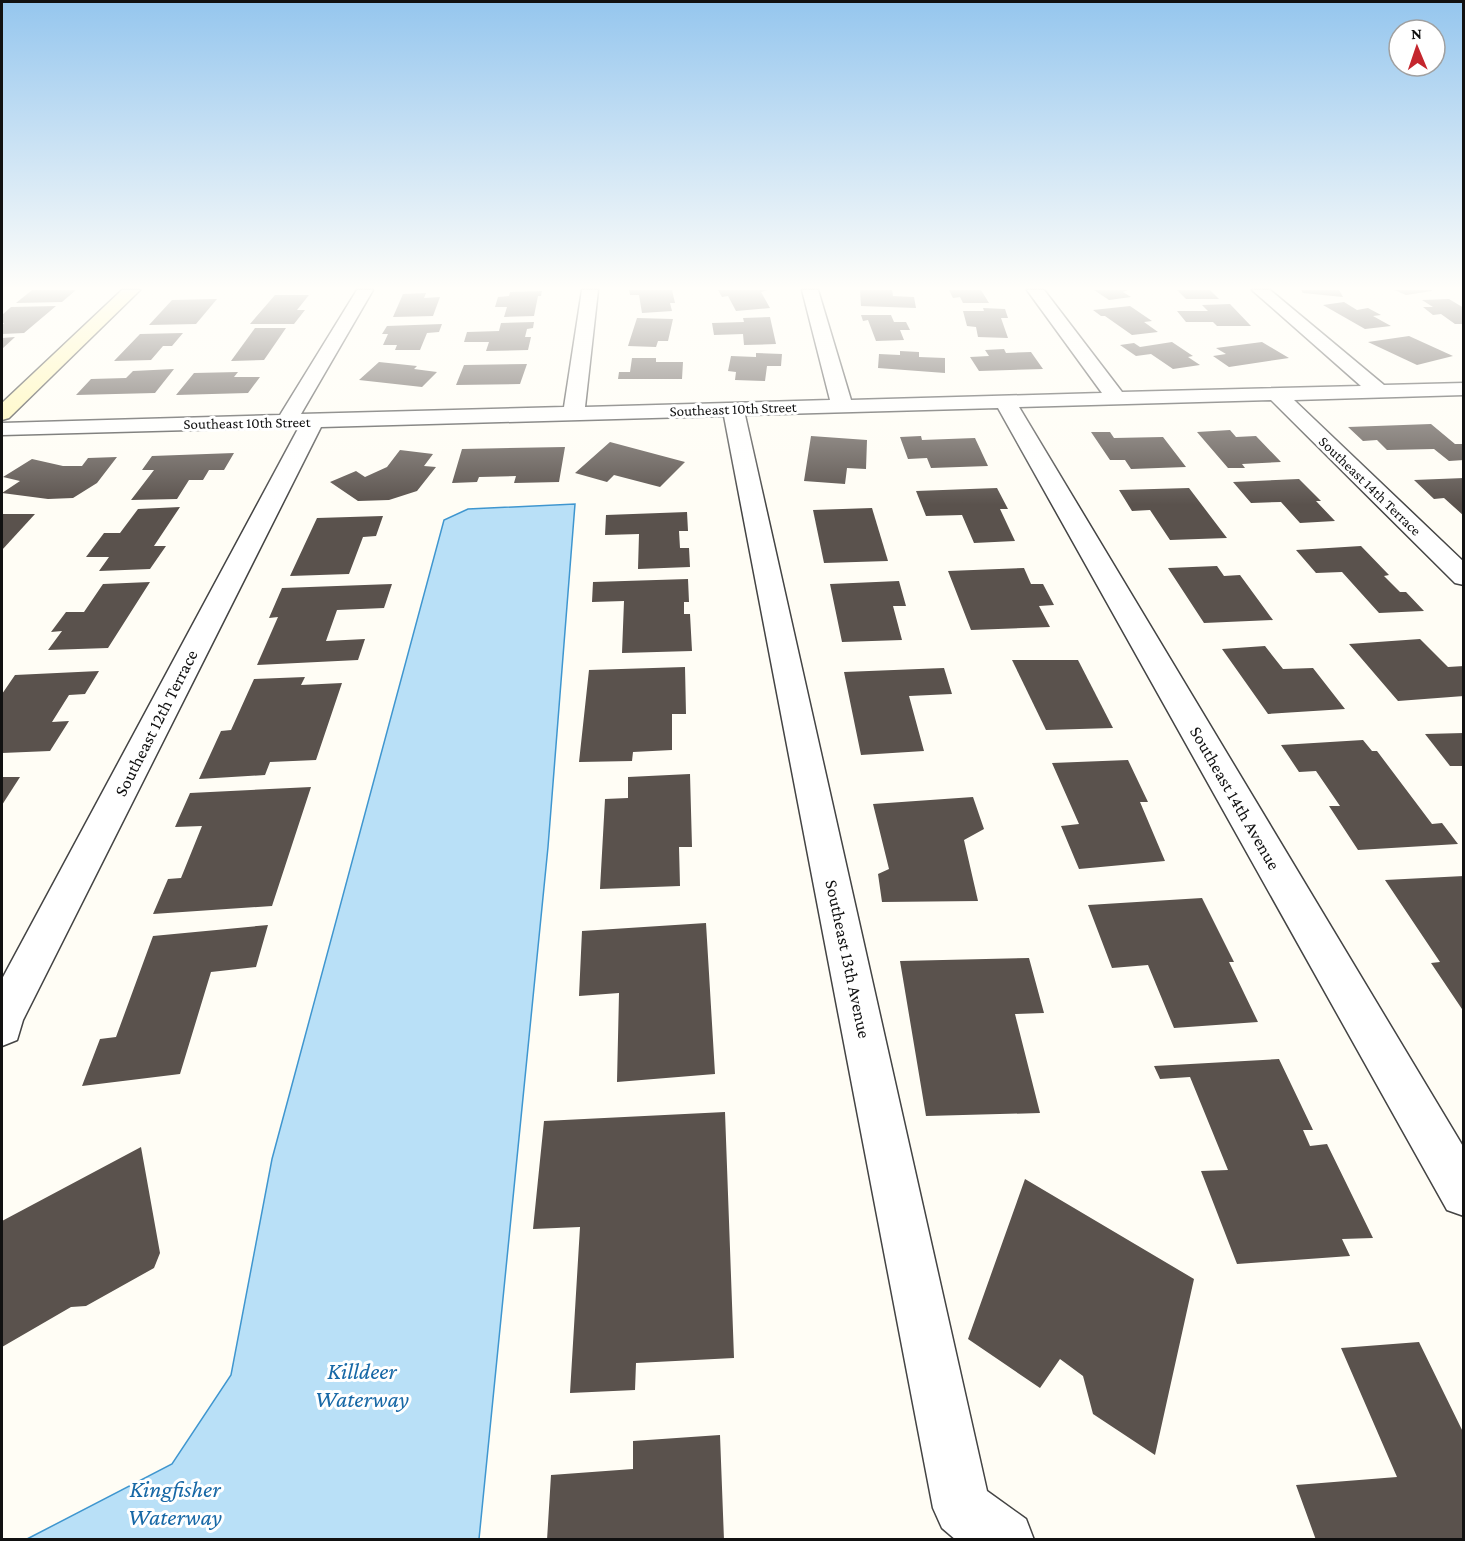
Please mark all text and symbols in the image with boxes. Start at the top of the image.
north arrow [1387,18,1447,78]
text: N [1411,25,1422,42]
street label: Southeast 10th Street [669,399,798,419]
street label: Southeast 10th Street [183,414,312,432]
street label: Southeast 14th Terrace [1316,433,1425,539]
street label: Southeast 12th Terrace [110,646,202,800]
street label: Southeast 14th Avenue [1186,723,1284,873]
street label: Southeast 13th Avenue [821,878,875,1040]
water label: Killdeer Waterway [315,1357,409,1412]
water label: Kingfisher Waterway [128,1475,222,1530]

